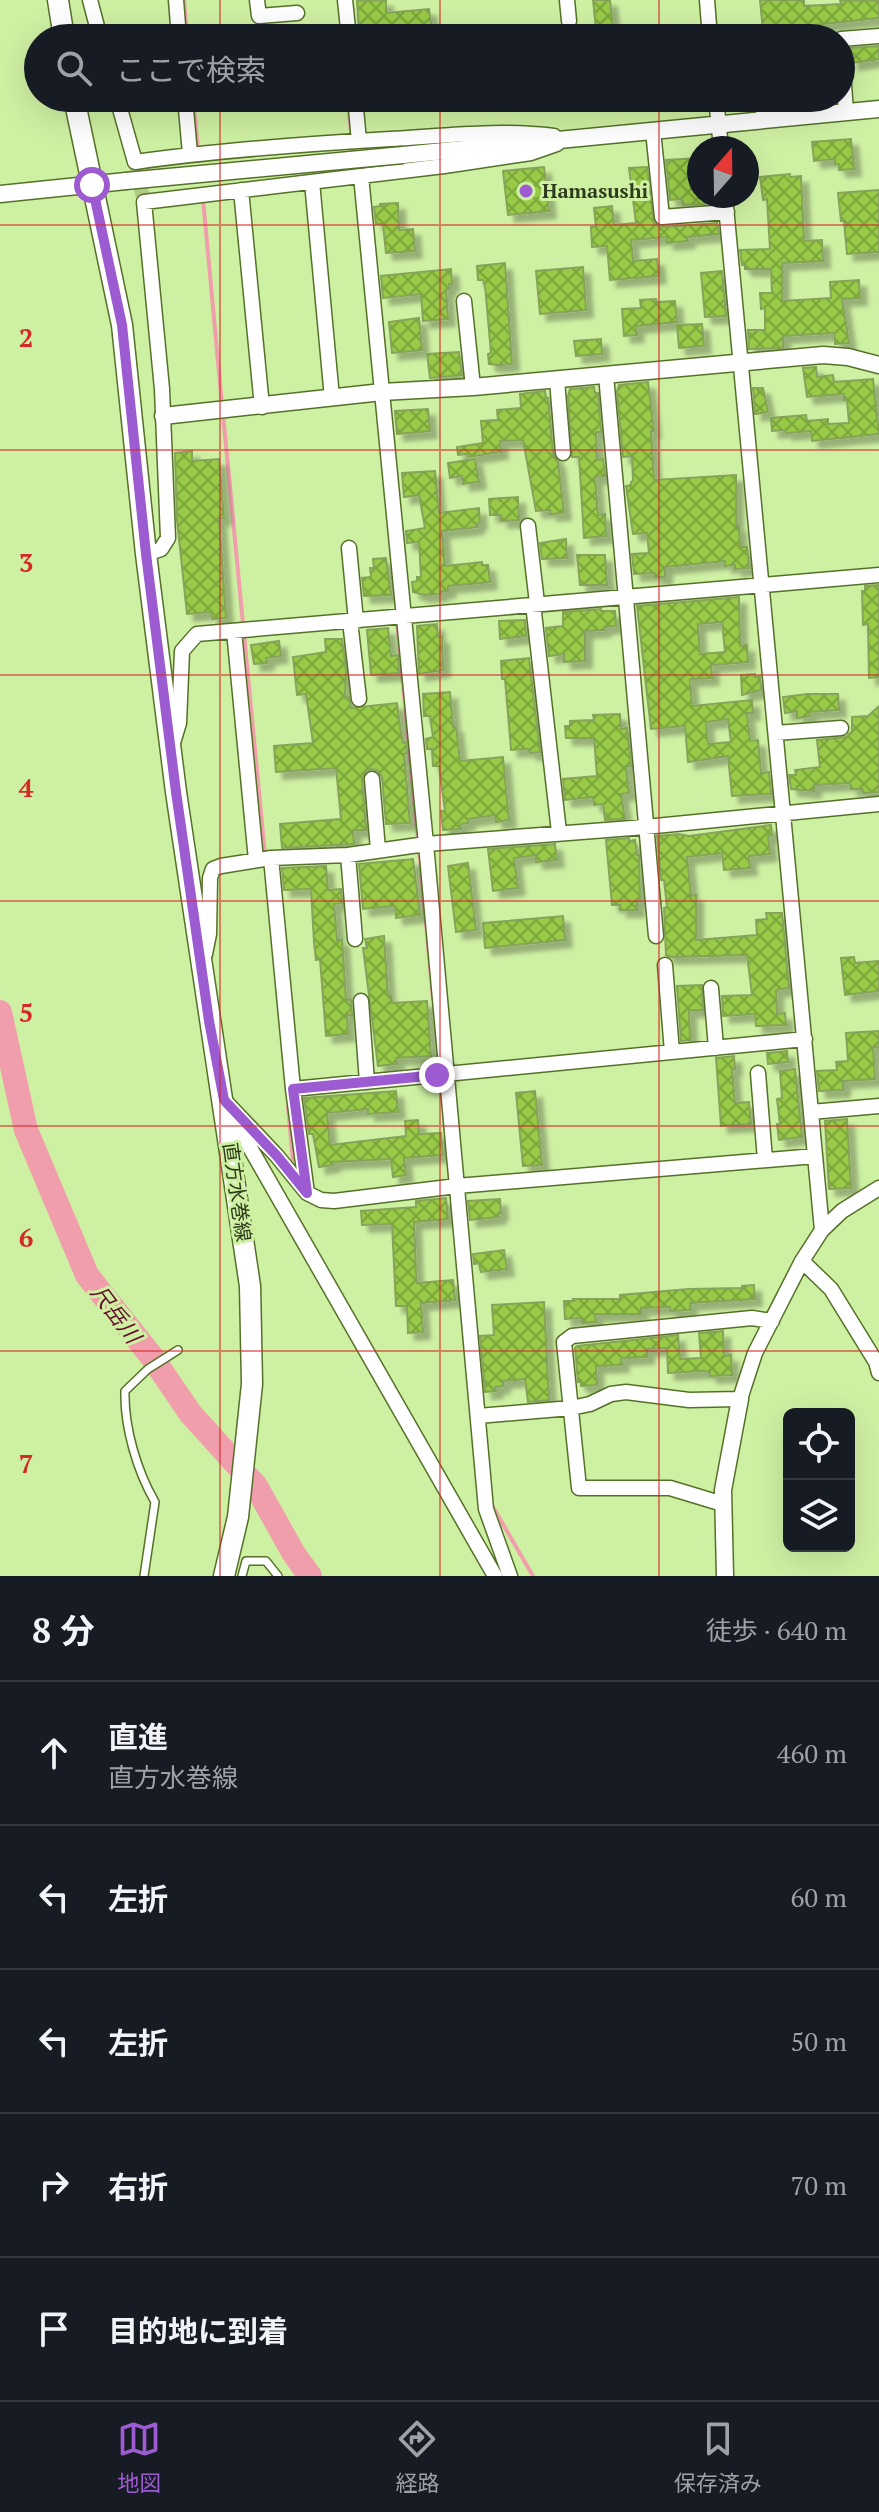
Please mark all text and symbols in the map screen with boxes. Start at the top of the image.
search box [24,24,855,112]
icon: search [52,46,96,90]
text: ここで検索 [116,50,266,90]
north arrow [687,136,759,208]
route start [74,167,110,203]
place label: Hamasushi [542,177,648,204]
marker: Hamasushi [517,182,535,200]
text: 2 [19,320,33,354]
text: 3 [19,545,33,579]
text: 4 [19,770,34,804]
text: 5 [19,995,33,1029]
route end [419,1057,455,1093]
street label: 直方水巻線 [217,1141,258,1243]
text: 6 [19,1220,33,1254]
water label: 尺岳川 [85,1279,149,1350]
map controls [783,1408,855,1552]
button: locate [783,1408,855,1480]
text: 7 [19,1446,33,1480]
button: layers [783,1480,855,1552]
text: 8 分 [32,1608,94,1653]
text: 徒歩 · 640 m [706,1613,847,1647]
text: 直進 [108,1717,168,1757]
icon: ahead [32,1731,76,1775]
text: 460 m [777,1736,847,1770]
text: 直方水巻線 [108,1760,238,1794]
icon: left [32,1875,76,1919]
text: 左折 [108,1879,168,1919]
text: 60 m [791,1880,847,1914]
icon: left [32,2019,76,2063]
text: 左折 [108,2023,168,2063]
text: 50 m [791,2024,847,2058]
icon: right [32,2163,76,2207]
text: 右折 [108,2167,168,2207]
text: 70 m [791,2168,847,2202]
icon: arrive [32,2307,76,2351]
text: 目的地に到着 [108,2311,288,2351]
tab: 地図 [117,2417,161,2497]
tab: 経路 [395,2417,440,2497]
tab: 保存済み [674,2417,762,2497]

